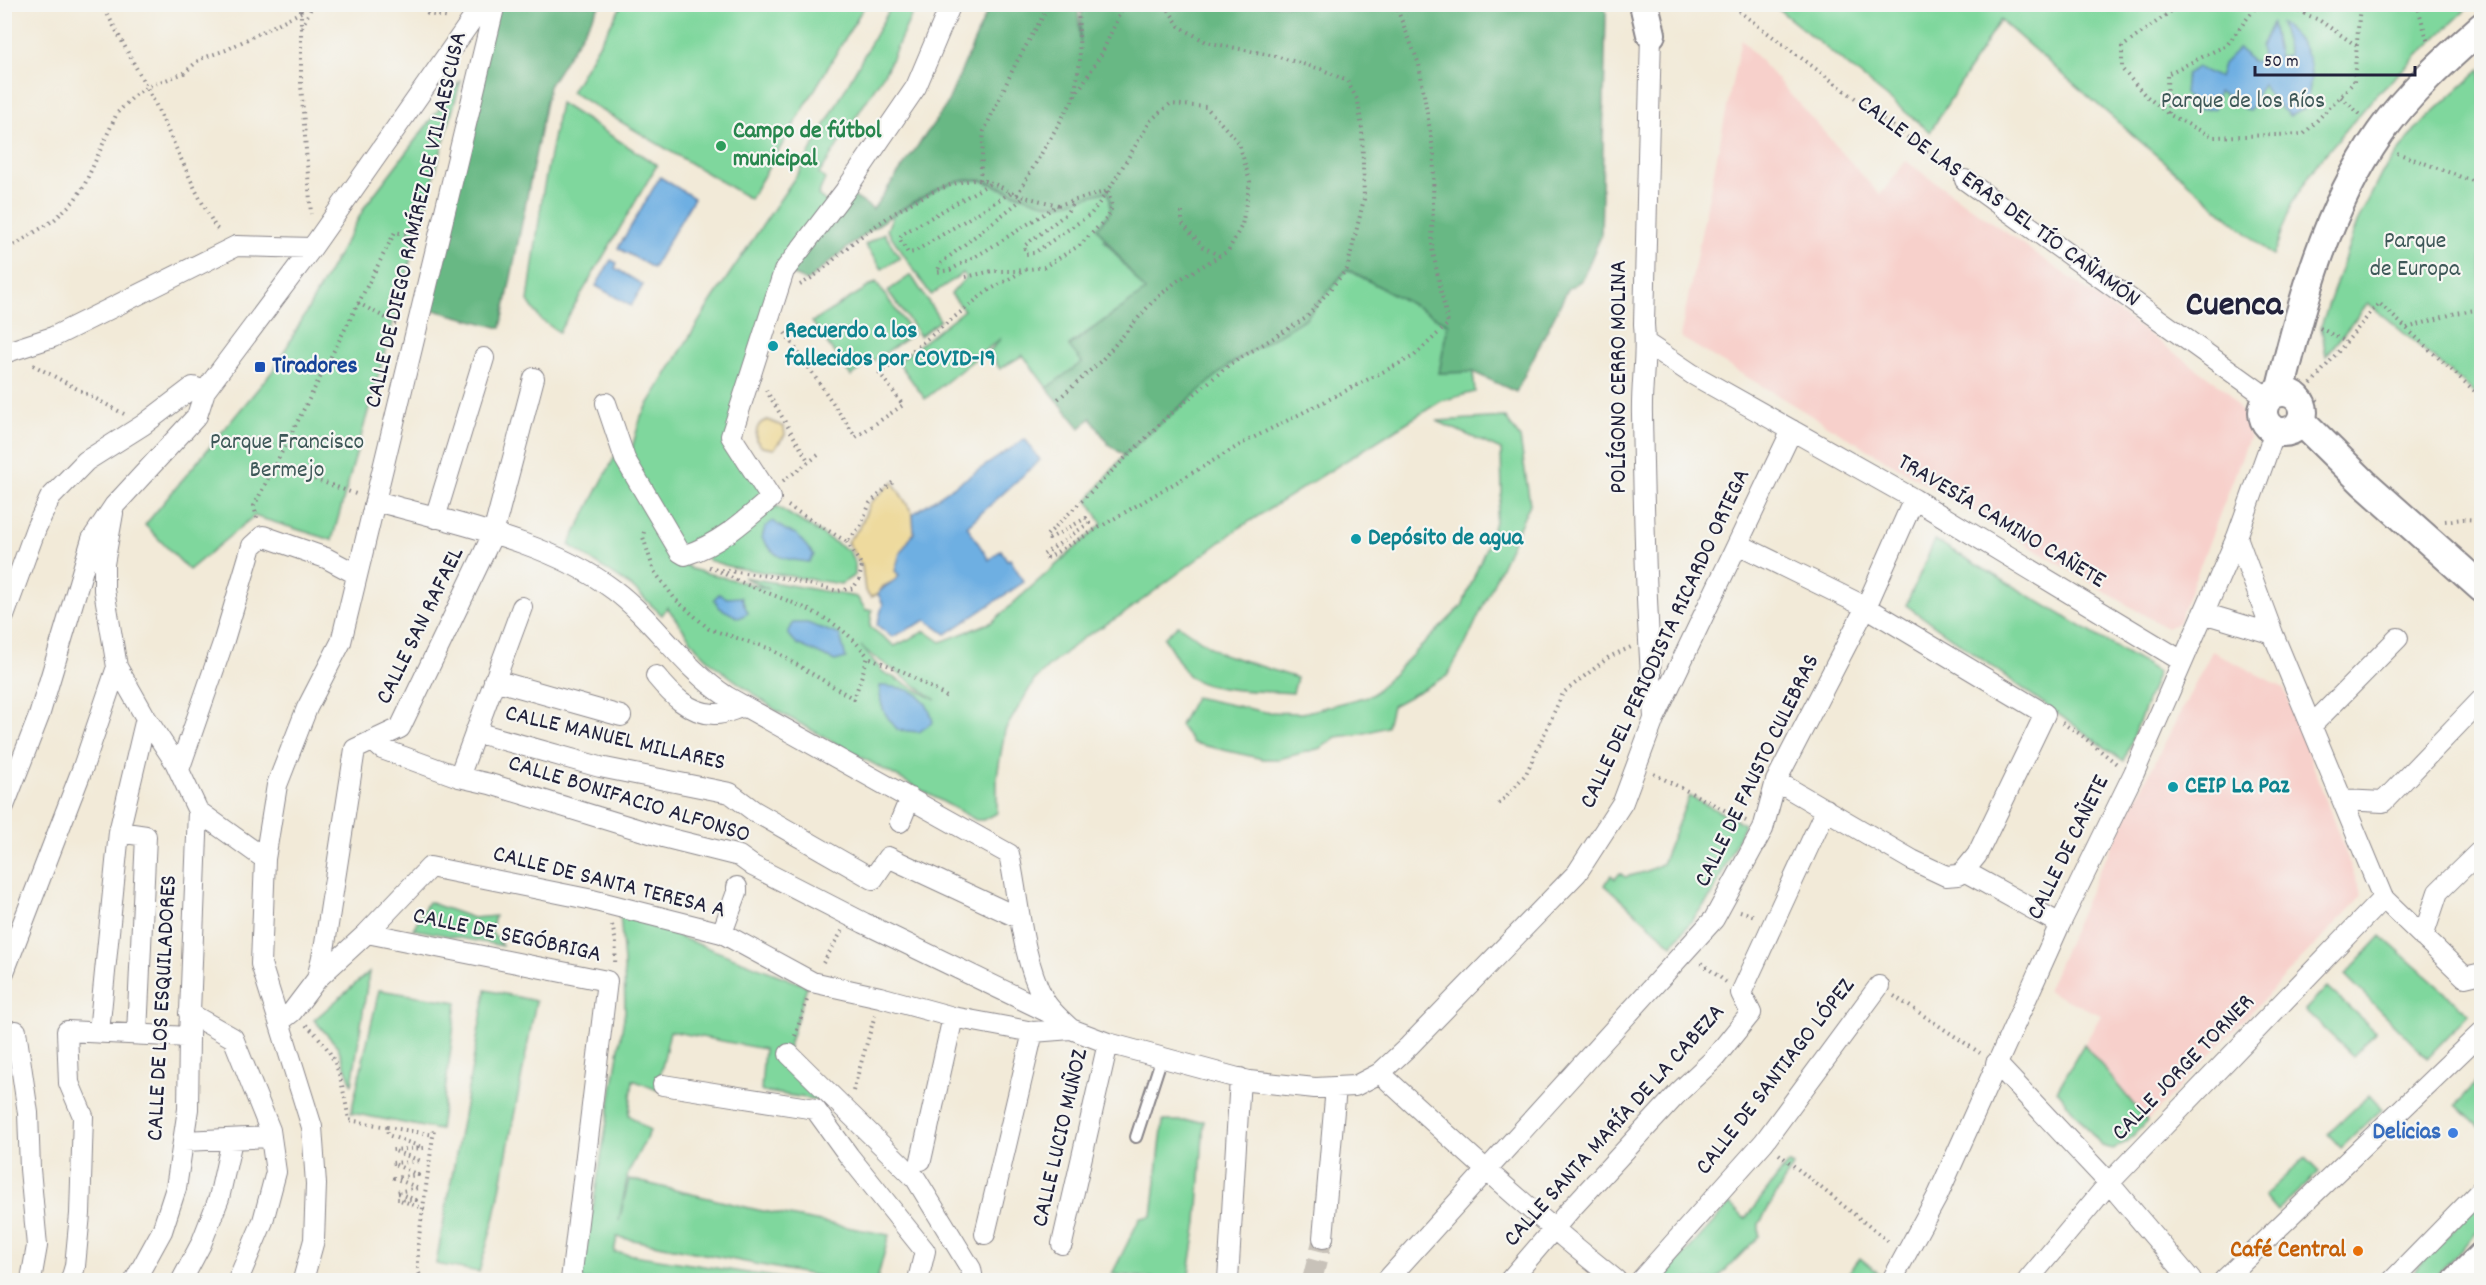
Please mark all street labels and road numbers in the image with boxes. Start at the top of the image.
street label: CALLE DE DIEGO RAMÍREZ DE VILLAESCUSA [357,29,477,411]
street label: CALLE DE LAS ERAS DEL TÍO CAÑAMÓN [1849,87,2147,317]
street label: POLÍGONO CERRO MOLINA [1603,260,1637,494]
street label: TRAVESÍA CAMINO CAÑETE [1890,446,2112,598]
street label: CALLE DEL PERIODISTA RICARDO ORTEGA [1572,463,1760,815]
street label: CALLE SAN RAFAEL [368,541,474,710]
street label: CALLE DE FAUSTO CULEBRAS [1687,649,1829,893]
street label: CALLE MANUEL MILLARES [501,697,729,781]
street label: CALLE BONIFACIO ALFONSO [504,747,754,853]
street label: CALLE DE CAÑETE [2019,770,2119,926]
street label: CALLE DE SANTA TERESA A [489,838,729,928]
street label: CALLE DE LOS ESQUILADORES [139,874,187,1142]
street label: CALLE DE SEGÓBRIGA [409,899,605,973]
street label: CALLE DE SANTIAGO LÓPEZ [1688,971,1864,1183]
street label: CALLE JORGE TORNER [2105,987,2263,1149]
street label: CALLE SANTA MARÍA DE LA CABEZA [1496,997,1734,1255]
street label: CALLE LUCIO MUÑOZ [1024,1045,1098,1231]

